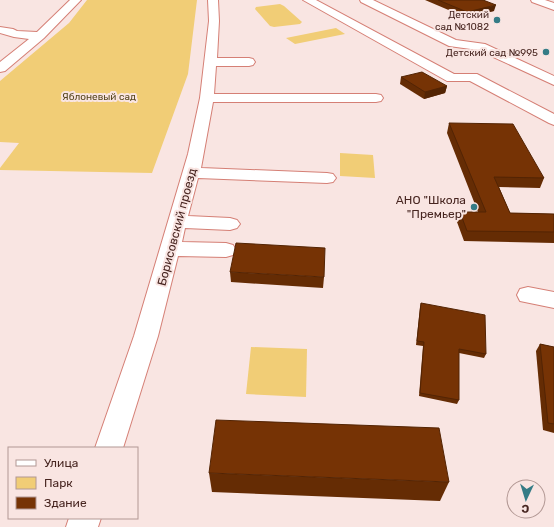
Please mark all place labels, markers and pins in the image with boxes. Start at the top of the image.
place label: Детский сад №1082 [435,9,489,33]
marker: Детский сад №1082 [492,15,502,25]
place label: Детский сад №995 [446,47,538,59]
marker: Детский сад №995 [541,47,551,57]
place label: АНО "Школа "Премьер" [396,193,466,221]
marker: АНО "Школа "Премьер" [469,202,479,212]

